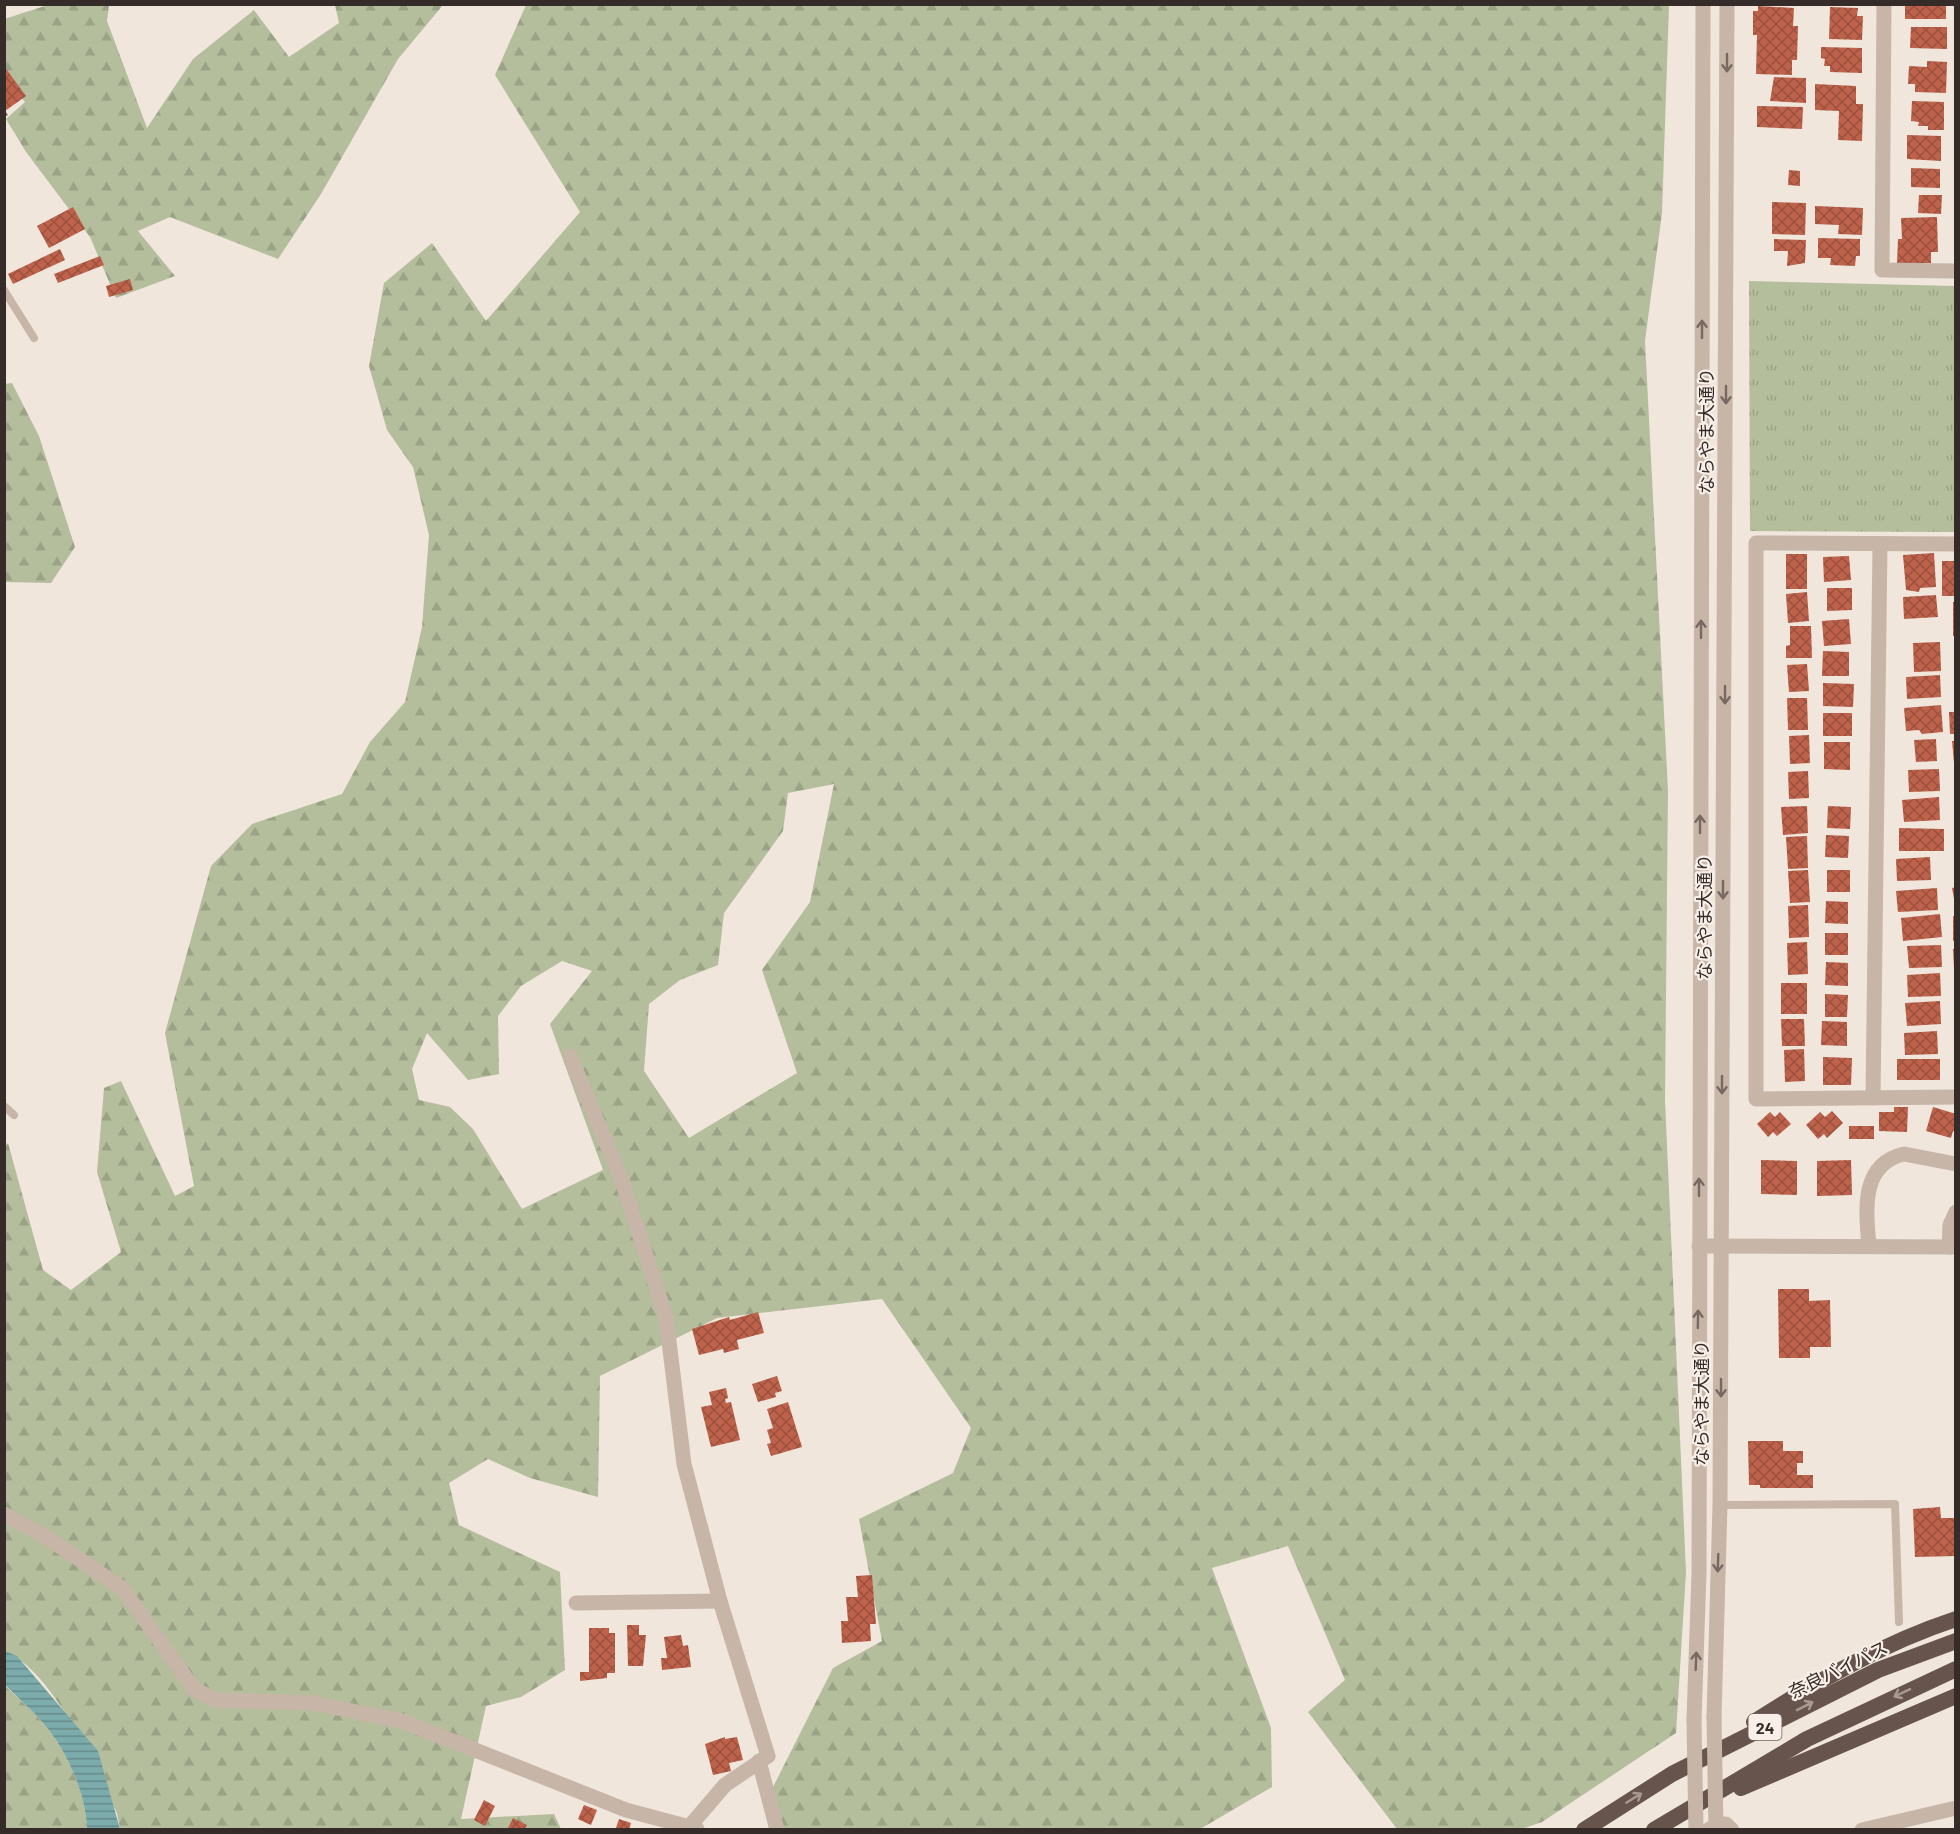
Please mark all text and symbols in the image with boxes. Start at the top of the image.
one-way arrow [1721,52,1733,72]
one-way arrow [1696,320,1708,340]
street label: ならやま大通り [1695,368,1717,494]
one-way arrow [1720,384,1732,404]
one-way arrow [1695,620,1707,640]
one-way arrow [1719,684,1730,704]
one-way arrow [1694,815,1706,835]
street label: ならやま大通り [1693,854,1715,980]
one-way arrow [1718,879,1729,899]
one-way arrow [1717,1074,1728,1094]
one-way arrow [1693,1178,1705,1198]
one-way arrow [1692,1310,1704,1330]
street label: ならやま大通り [1690,1340,1712,1466]
one-way arrow [1715,1377,1727,1397]
one-way arrow [1713,1553,1724,1573]
street label: 奈良バイパス [1785,1636,1891,1702]
one-way arrow [1690,1652,1702,1672]
one-way arrow [1894,1688,1912,1700]
one-way arrow [1796,1700,1814,1712]
road number: 24 [1748,1714,1782,1740]
one-way arrow [1625,1792,1642,1805]

